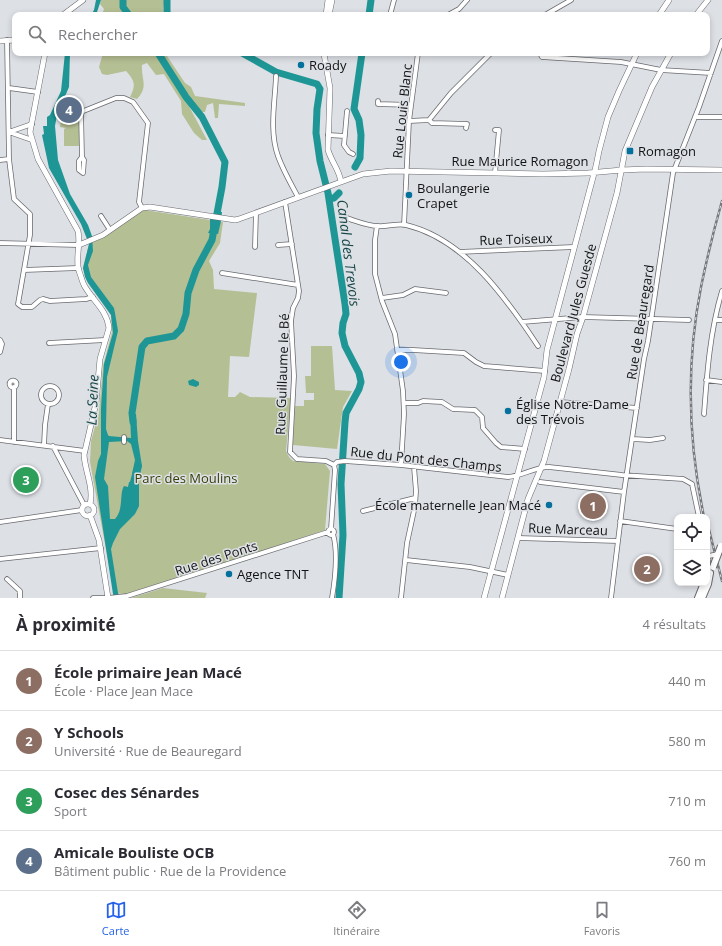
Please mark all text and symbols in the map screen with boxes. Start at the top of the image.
search box [12,12,710,56]
icon: search [26,23,48,45]
text: Rechercher [58,24,138,44]
place label: Roady [309,56,347,74]
marker: Roady [296,60,306,70]
street label: Rue Louis Blanc [388,63,416,159]
pin: 4 [56,95,82,125]
place label: Romagon [638,142,696,160]
marker: Romagon [625,146,635,156]
street label: Rue Maurice Romagon [451,152,589,170]
place label: Boulangerie Crapet [417,179,490,212]
marker: Boulangerie Crapet [404,190,414,200]
water label: Canal des Trevois [333,199,365,307]
street label: Rue Toiseux [479,229,553,249]
street label: Boulevard Jules Guesde [546,242,600,384]
street label: Rue de Beauregard [622,263,658,381]
street label: Rue Guillaume le Bé [271,313,293,435]
your location [391,352,411,372]
water label: La Seine [82,374,102,426]
place label: Église Notre-Dame des Trévois [516,395,629,428]
marker: Église Notre-Dame des Trévois [503,406,513,416]
street label: Rue du Pont des Champs [349,442,503,476]
pin: 3 [13,465,39,495]
park label: Parc des Moulins [134,469,238,487]
pin: 1 [580,491,606,521]
place label: École maternelle Jean Macé [375,496,541,514]
marker: École maternelle Jean Macé [544,500,554,510]
map controls [674,514,710,586]
button: locate [674,514,710,550]
street label: Rue Marceau [528,519,608,539]
street label: Rue des Ponts [172,536,260,580]
button: layers [674,550,710,586]
pin: 2 [634,554,660,584]
place label: Agence TNT [237,565,309,583]
marker: Agence TNT [224,569,234,579]
text: À proximité [16,613,115,636]
text: 4 résultats [642,615,706,633]
text: École primaire Jean Macé [54,662,242,682]
text: 1 [25,672,33,690]
text: 440 m [668,672,706,690]
text: École · Place Jean Mace [54,682,193,700]
text: Y Schools [54,722,124,742]
text: 2 [25,732,33,750]
text: 580 m [668,732,706,750]
text: Université · Rue de Beauregard [54,742,242,760]
text: Cosec des Sénardes [54,782,199,802]
text: 3 [25,792,33,810]
text: 710 m [668,792,706,810]
text: Sport [54,802,87,820]
text: Amicale Bouliste OCB [54,842,214,862]
text: 4 [25,852,33,870]
text: 760 m [668,852,706,870]
text: Bâtiment public · Rue de la Providence [54,862,286,880]
tab: Carte [102,899,130,938]
tab: Itinéraire [333,899,380,938]
tab: Favoris [584,899,620,938]

